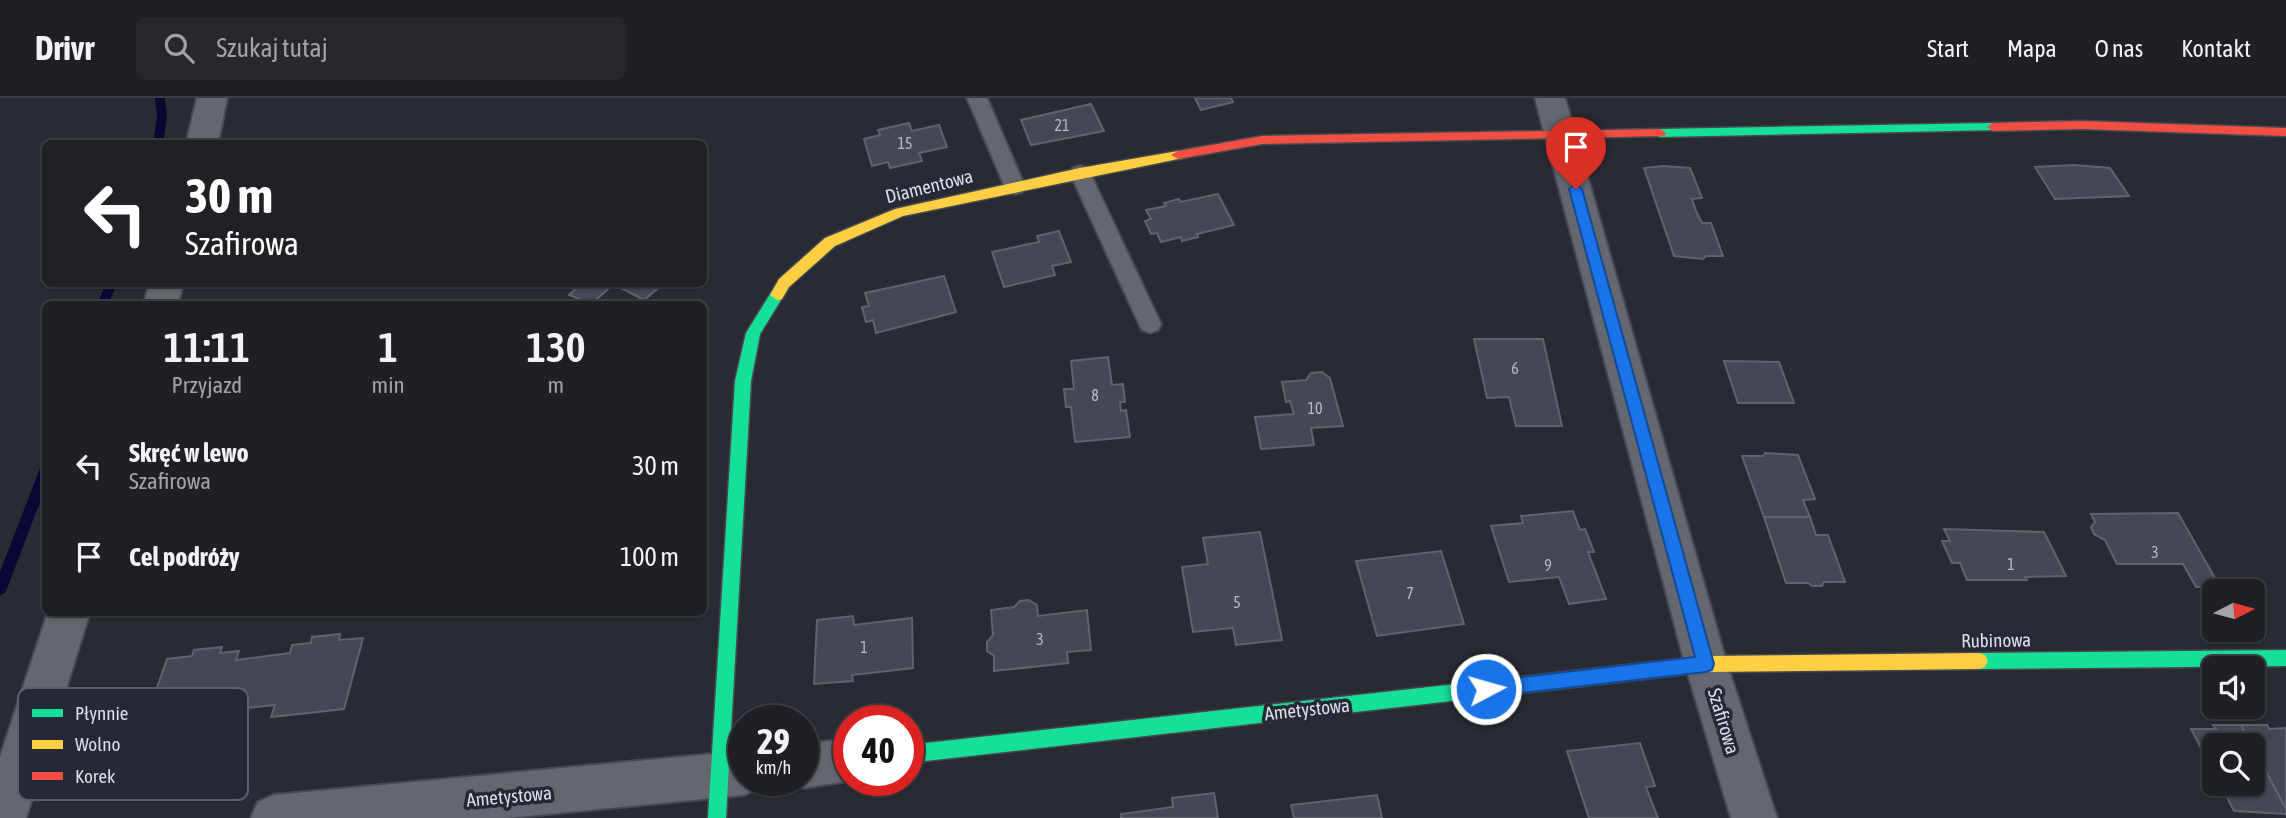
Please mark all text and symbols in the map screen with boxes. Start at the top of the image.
search box [136,17,626,80]
text: Drivr [35,29,94,67]
icon: search [160,29,198,67]
text: Szukaj tutaj [216,33,328,63]
text: Start [1927,35,1969,62]
text: Mapa [2007,35,2057,62]
text: O nas [2095,35,2143,62]
text: Kontakt [2181,35,2251,62]
house number: 21 [1054,116,1070,134]
pin [1546,117,1606,189]
icon: arrive [1557,128,1595,166]
house number: 15 [897,134,913,152]
street label: Diamentowa [883,165,975,207]
text: 30 m [185,167,273,223]
icon: left [70,168,161,259]
text: Szafirowa [185,225,299,262]
text: 11:11 [164,323,250,371]
text: 1 [378,323,398,371]
text: 130 [526,323,585,371]
house number: 6 [1511,359,1519,377]
text: Przyjazd [171,372,242,398]
text: min [372,372,405,398]
text: m [548,372,564,398]
house number: 8 [1091,386,1099,404]
house number: 10 [1307,399,1323,417]
text: Skręć w lewo [129,438,249,468]
icon: left [70,447,108,485]
text: 30 m [632,451,679,481]
text: Szafirowa [129,468,211,494]
icon: arrive [70,538,108,576]
text: Cel podróży [129,542,240,572]
text: 100 m [620,542,679,572]
house number: 3 [2151,543,2159,561]
house number: 1 [2007,555,2015,573]
house number: 9 [1544,556,1552,574]
north arrow [2202,579,2264,642]
map controls [2202,579,2265,796]
house number: 7 [1406,584,1414,602]
house number: 5 [1233,593,1241,611]
street label: Rubinowa [1961,628,2031,652]
house number: 3 [1036,630,1044,648]
house number: 1 [860,638,868,656]
position arrow [1449,652,1523,726]
button: sound [2202,656,2265,719]
street label: Szafirowa [1704,685,1744,757]
legend [18,688,248,800]
street label: Ametystowa [1263,694,1351,724]
text: Płynnie [75,702,128,724]
speed limit sign: 40 [833,705,924,796]
text: 29 [757,721,790,761]
text: Wolno [75,733,120,755]
button: search [2202,733,2265,796]
text: km/h [756,757,791,778]
text: Korek [75,765,116,787]
street label: Ametystowa [465,781,553,811]

